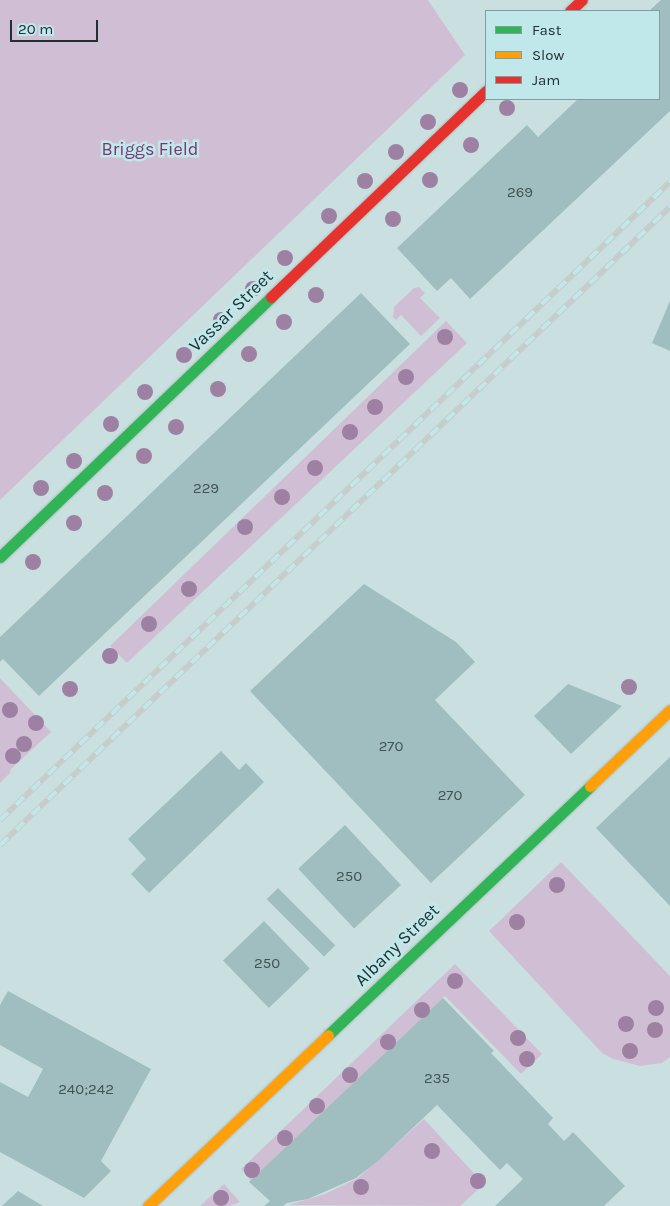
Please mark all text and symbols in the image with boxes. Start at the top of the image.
scale bar [12,10,100,42]
legend [485,10,660,100]
text: 20 m [18,20,53,38]
text: Fast [532,21,561,39]
text: Slow [532,46,564,64]
text: Jam [532,71,560,89]
park label: Briggs Field [102,138,198,160]
house number: 269 [507,184,533,202]
street label: Vassar Street [184,266,278,356]
house number: 229 [193,480,219,498]
house number: 270 [379,738,403,756]
house number: 270 [438,787,462,805]
house number: 250 [336,868,362,886]
street label: Albany Street [350,899,444,991]
house number: 250 [254,955,280,973]
house number: 235 [424,1070,450,1088]
house number: 240;242 [58,1081,114,1099]

